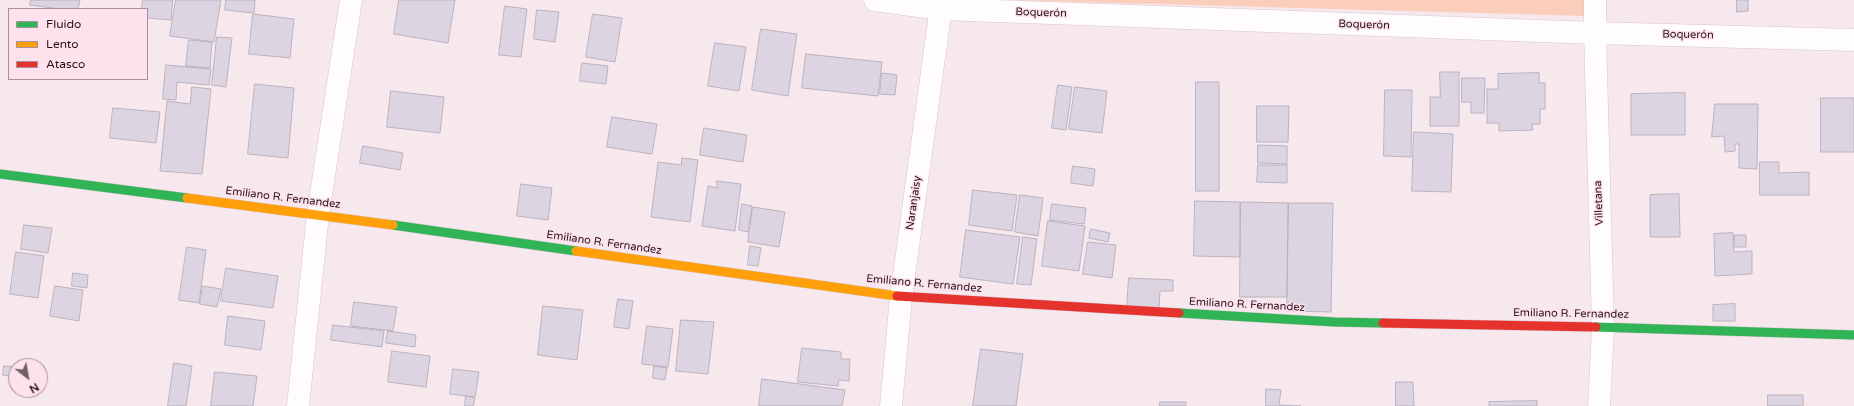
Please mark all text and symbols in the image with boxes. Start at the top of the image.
street label: Boquerón [1015,6,1067,20]
legend [8,8,148,80]
text: Fluido [46,17,81,31]
street label: Boquerón [1338,18,1390,32]
street label: Boquerón [1662,28,1714,42]
text: Lento [46,37,79,51]
text: Atasco [46,57,85,71]
street label: Naranjaisy [904,175,924,231]
street label: Villetana [1592,180,1606,226]
street label: Emiliano R. Fernandez [225,184,341,212]
street label: Emiliano R. Fernandez [546,228,662,258]
street label: Emiliano R. Fernandez [866,272,982,296]
street label: Emiliano R. Fernandez [1189,295,1305,315]
street label: Emiliano R. Fernandez [1513,306,1629,322]
north arrow [8,358,48,398]
text: N [27,380,41,396]

